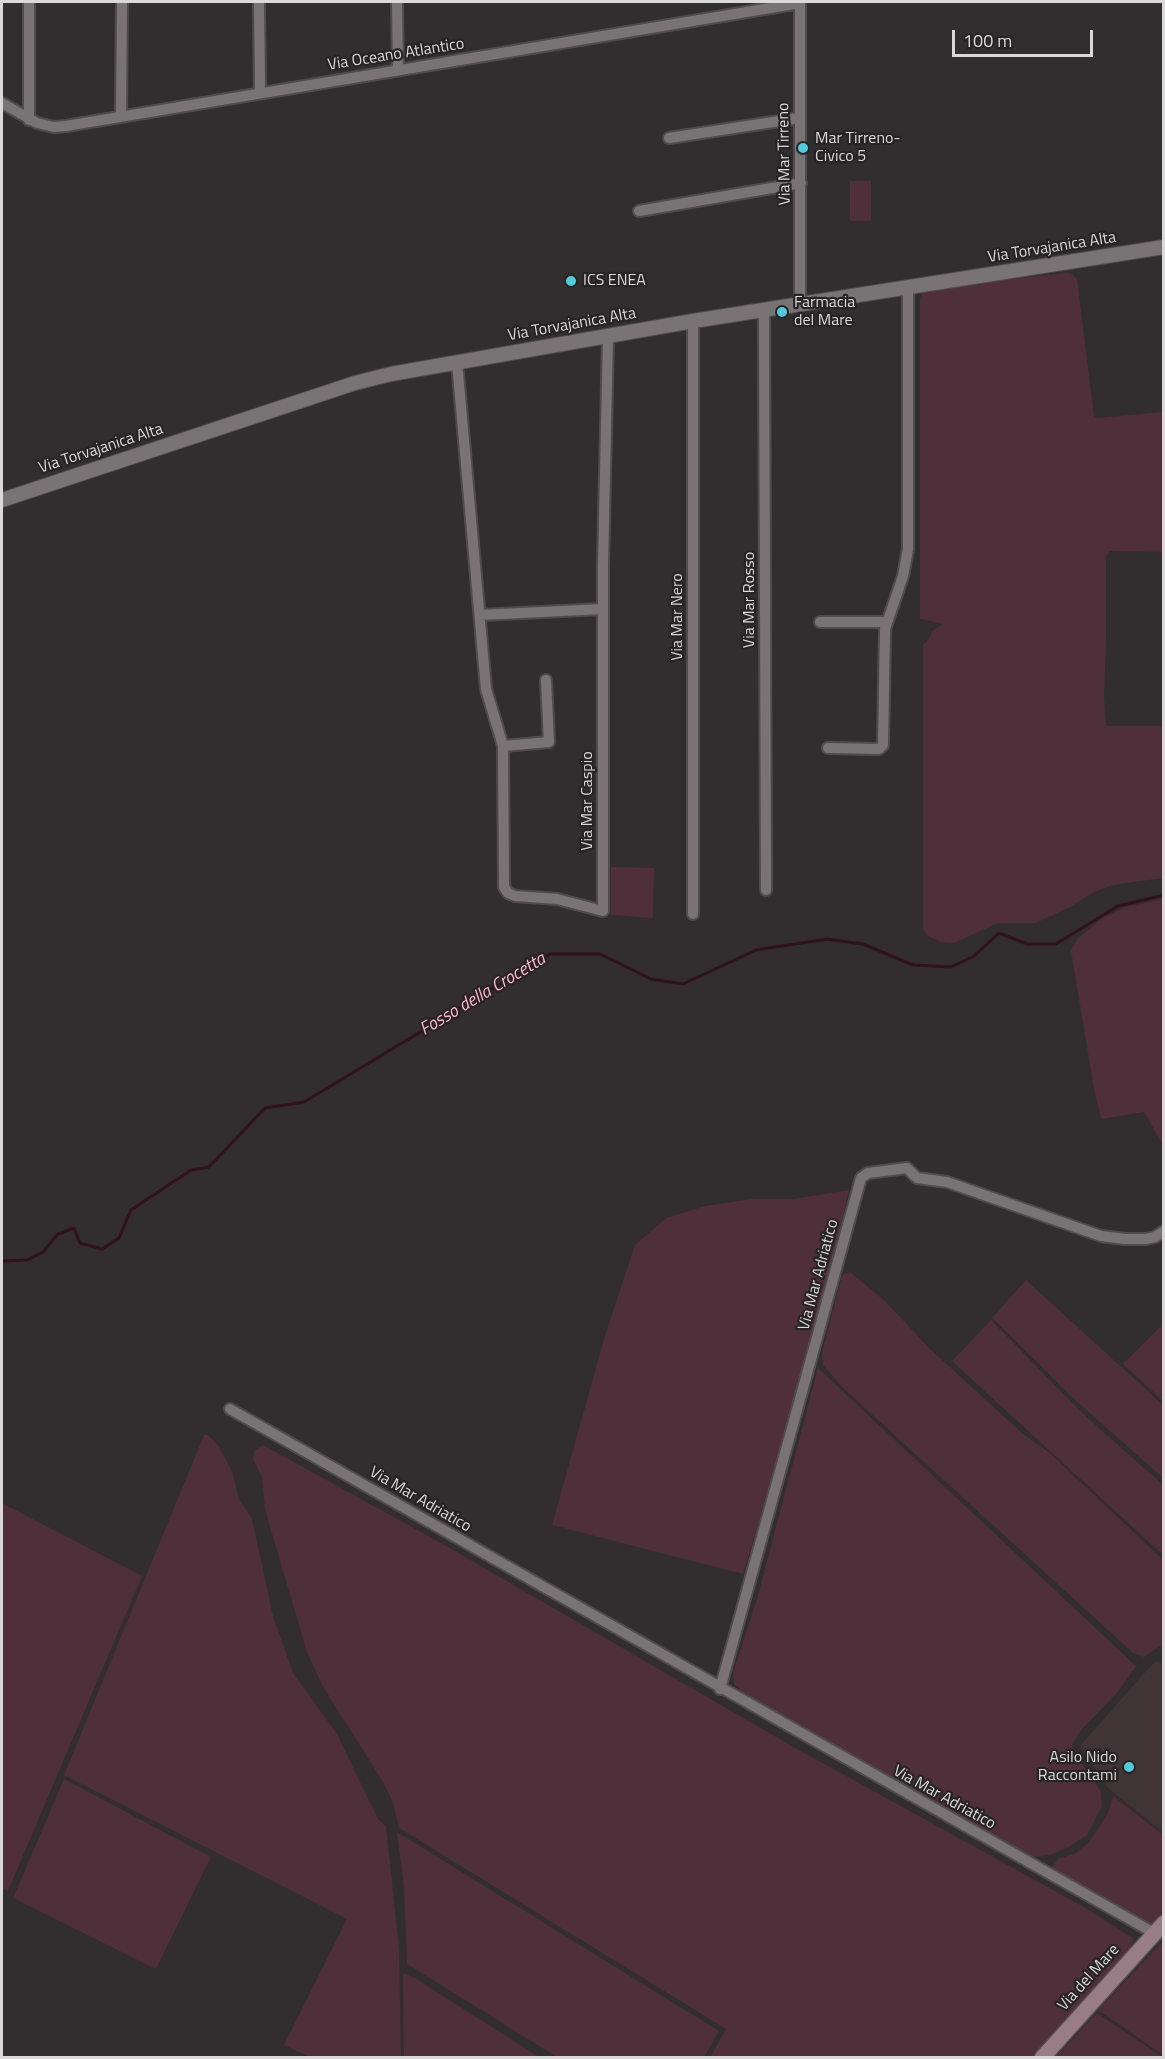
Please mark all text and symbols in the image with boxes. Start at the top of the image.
scale bar [955,18,1096,56]
text: 100 m [963,27,1012,54]
street label: Via Oceano Atlantico [326,35,466,75]
street label: Via Mar Tirreno [775,102,795,206]
place label: Mar Tirreno- Civico 5 [815,129,900,167]
marker: Mar Tirreno- Civico 5 [796,141,810,155]
street label: Via Torvajanica Alta [986,228,1118,268]
place label: ICS ENEA [583,271,646,291]
marker: ICS ENEA [564,274,578,288]
place label: Farmacia del Mare [794,293,855,331]
street label: Via Torvajanica Alta [506,304,638,346]
marker: Farmacia del Mare [775,305,789,319]
street label: Via Torvajanica Alta [36,420,166,478]
street label: Via Mar Rosso [740,552,760,648]
street label: Via Mar Nero [668,573,688,661]
street label: Via Mar Caspio [578,751,598,851]
water label: Fosso della Crocetta [416,949,550,1041]
street label: Via Mar Adriatico [795,1217,843,1333]
street label: Via Mar Adriatico [366,1463,474,1537]
place label: Asilo Nido Raccontami [1038,1748,1117,1786]
marker: Asilo Nido Raccontami [1122,1760,1136,1774]
street label: Via Mar Adriatico [889,1762,999,1834]
street label: Via del Mare [1054,1941,1124,2015]

